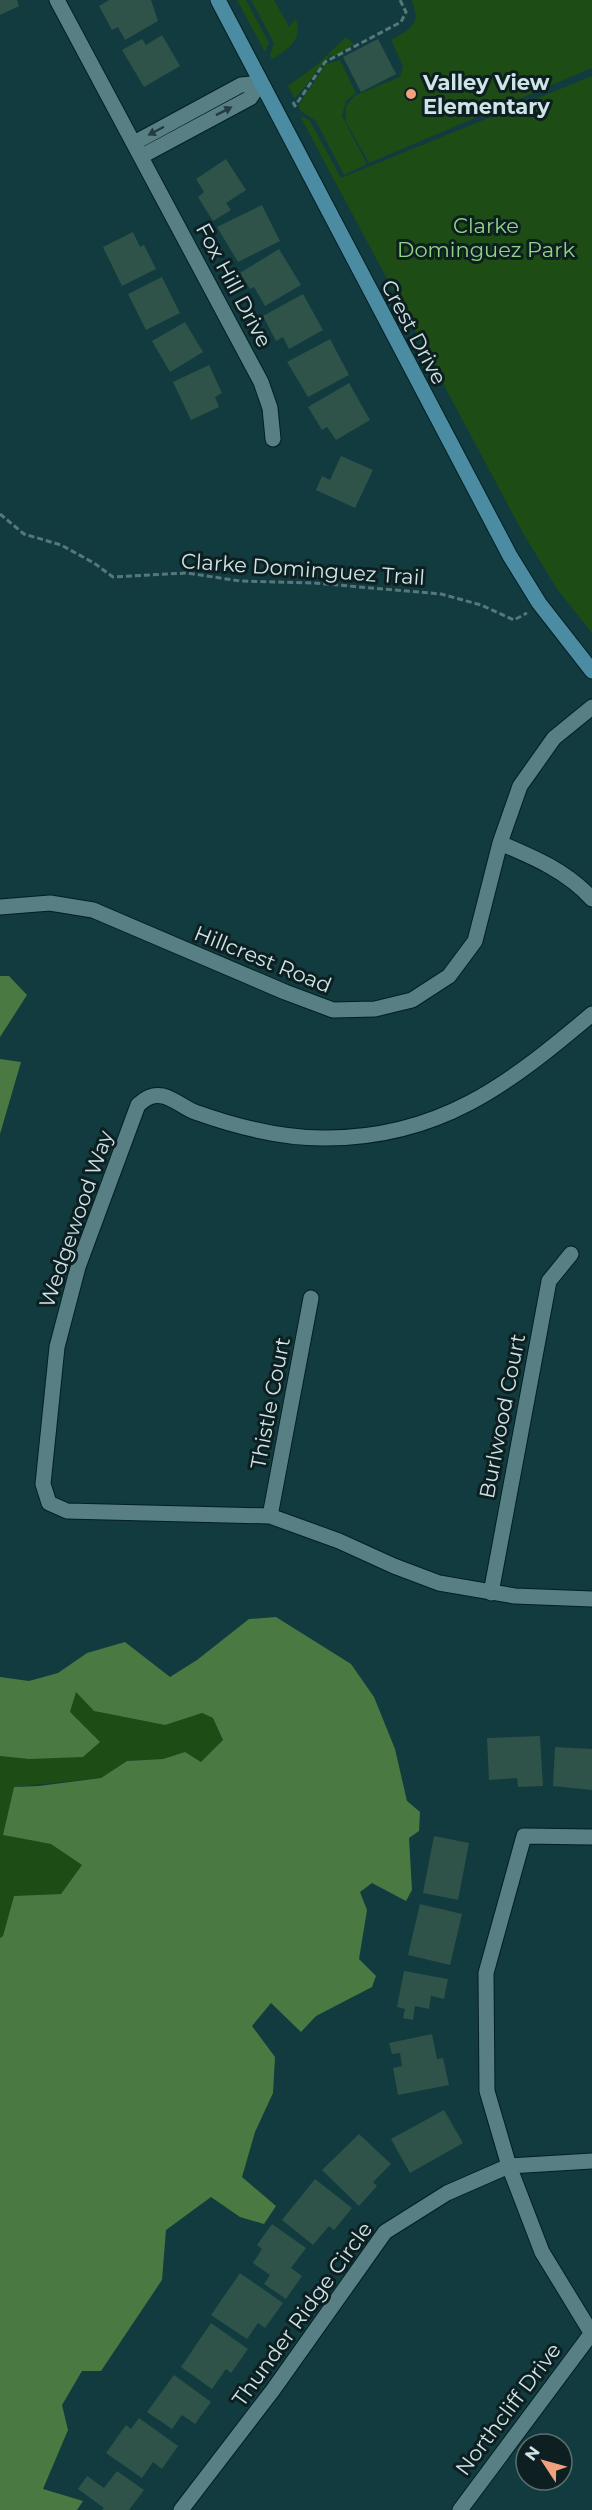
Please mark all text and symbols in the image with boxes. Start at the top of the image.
place label: Valley View Elementary [422,70,550,119]
marker: Valley View Elementary [404,87,418,101]
one-way arrow [216,106,233,116]
one-way arrow [147,126,164,136]
park label: Clarke Dominguez Park [397,213,575,262]
street label: Fox Hill Drive [191,219,277,351]
street label: Crest Drive [376,275,452,389]
street label: Clarke Dominguez Trail [180,548,426,590]
street label: Hillcrest Road [191,920,335,998]
street label: Wedgewood Way [34,1127,118,1311]
street label: Burlwood Court [474,1332,530,1500]
street label: Thistle Court [245,1335,295,1471]
street label: Thunder Ridge Circle [227,2217,377,2411]
street label: Northcliff Drive [450,2338,566,2480]
north arrow [514,2432,574,2492]

